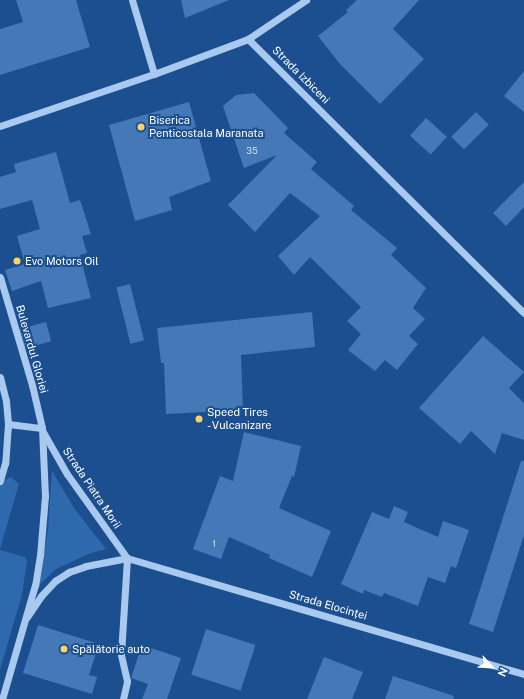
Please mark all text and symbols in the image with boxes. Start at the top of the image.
street label: Strada Izbiceni [270,44,332,106]
place label: Biserica Penticostala Maranata [149,114,264,140]
marker: Biserica Penticostala Maranata [136,122,146,132]
house number: 35 [246,146,258,156]
place label: Evo Motors Oil [25,254,99,268]
marker: Evo Motors Oil [12,256,22,266]
street label: Bulevardul Gloriei [13,303,51,395]
place label: Speed Tires - Vulcanizare [207,406,274,432]
marker: Speed Tires - Vulcanizare [194,414,204,424]
street label: Strada Piatra Morii [60,445,124,531]
house number: 1 [212,539,216,549]
street label: Strada Elocinței [287,588,369,622]
place label: Spălătorie auto [72,642,150,656]
marker: Spălătorie auto [59,644,69,654]
north arrow [472,647,512,687]
text: N [496,666,510,679]

